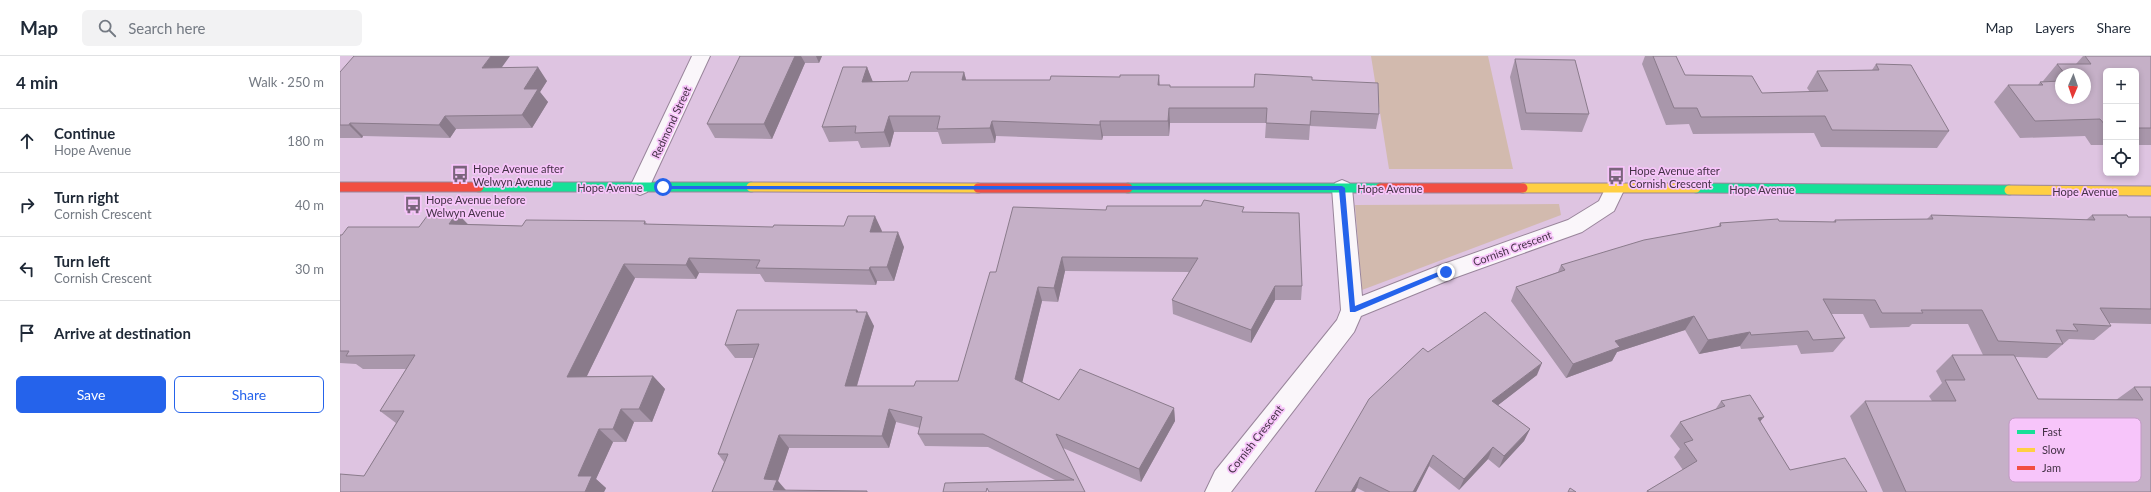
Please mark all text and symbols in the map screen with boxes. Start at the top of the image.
search box [82,10,362,46]
text: Map [20,16,58,39]
icon: search [96,17,118,39]
text: Search here [128,19,206,37]
text: Map [1985,19,2013,36]
text: Layers [2035,19,2075,36]
text: Share [2097,19,2131,36]
north arrow [2055,68,2091,104]
map controls [2103,68,2139,176]
button: + [2103,68,2139,104]
text: 4 min [16,72,58,93]
text: Walk · 250 m [248,74,324,90]
street label: Redmond Street [649,84,693,160]
button: − [2103,104,2139,140]
text: Continue [54,124,115,142]
icon: ahead [16,130,38,152]
text: 180 m [287,133,324,149]
button: locate [2103,140,2139,176]
text: Hope Avenue [54,142,131,158]
place label: Hope Avenue after Welwyn Avenue [473,162,564,188]
bus stop icon: Hope Avenue after Welwyn Avenue [450,164,470,184]
place label: Hope Avenue after Cornish Crescent [1629,164,1720,190]
bus stop icon: Hope Avenue after Cornish Crescent [1606,166,1626,186]
route start [654,178,672,196]
street label: Hope Avenue [577,181,643,194]
street label: Hope Avenue [1357,182,1423,195]
street label: Hope Avenue [1729,183,1795,196]
street label: Hope Avenue [2052,185,2118,198]
text: Turn right [54,188,119,206]
place label: Hope Avenue before Welwyn Avenue [426,193,526,219]
icon: right [16,194,38,216]
bus stop icon: Hope Avenue before Welwyn Avenue [403,195,423,215]
text: 40 m [295,197,324,213]
text: Cornish Crescent [54,206,152,222]
street label: Cornish Crescent [1471,228,1553,268]
text: Turn left [54,252,110,270]
icon: left [16,258,38,280]
text: 30 m [295,261,324,277]
route end [1437,263,1455,281]
text: Cornish Crescent [54,270,152,286]
icon: arrive [16,322,38,344]
text: Arrive at destination [54,324,191,342]
button: Save [16,376,166,413]
button: Share [174,376,324,413]
street label: Cornish Crescent [1224,402,1286,476]
legend [2009,418,2141,482]
text: Fast [2042,425,2062,438]
text: Slow [2042,443,2066,456]
text: Jam [2042,461,2061,474]

